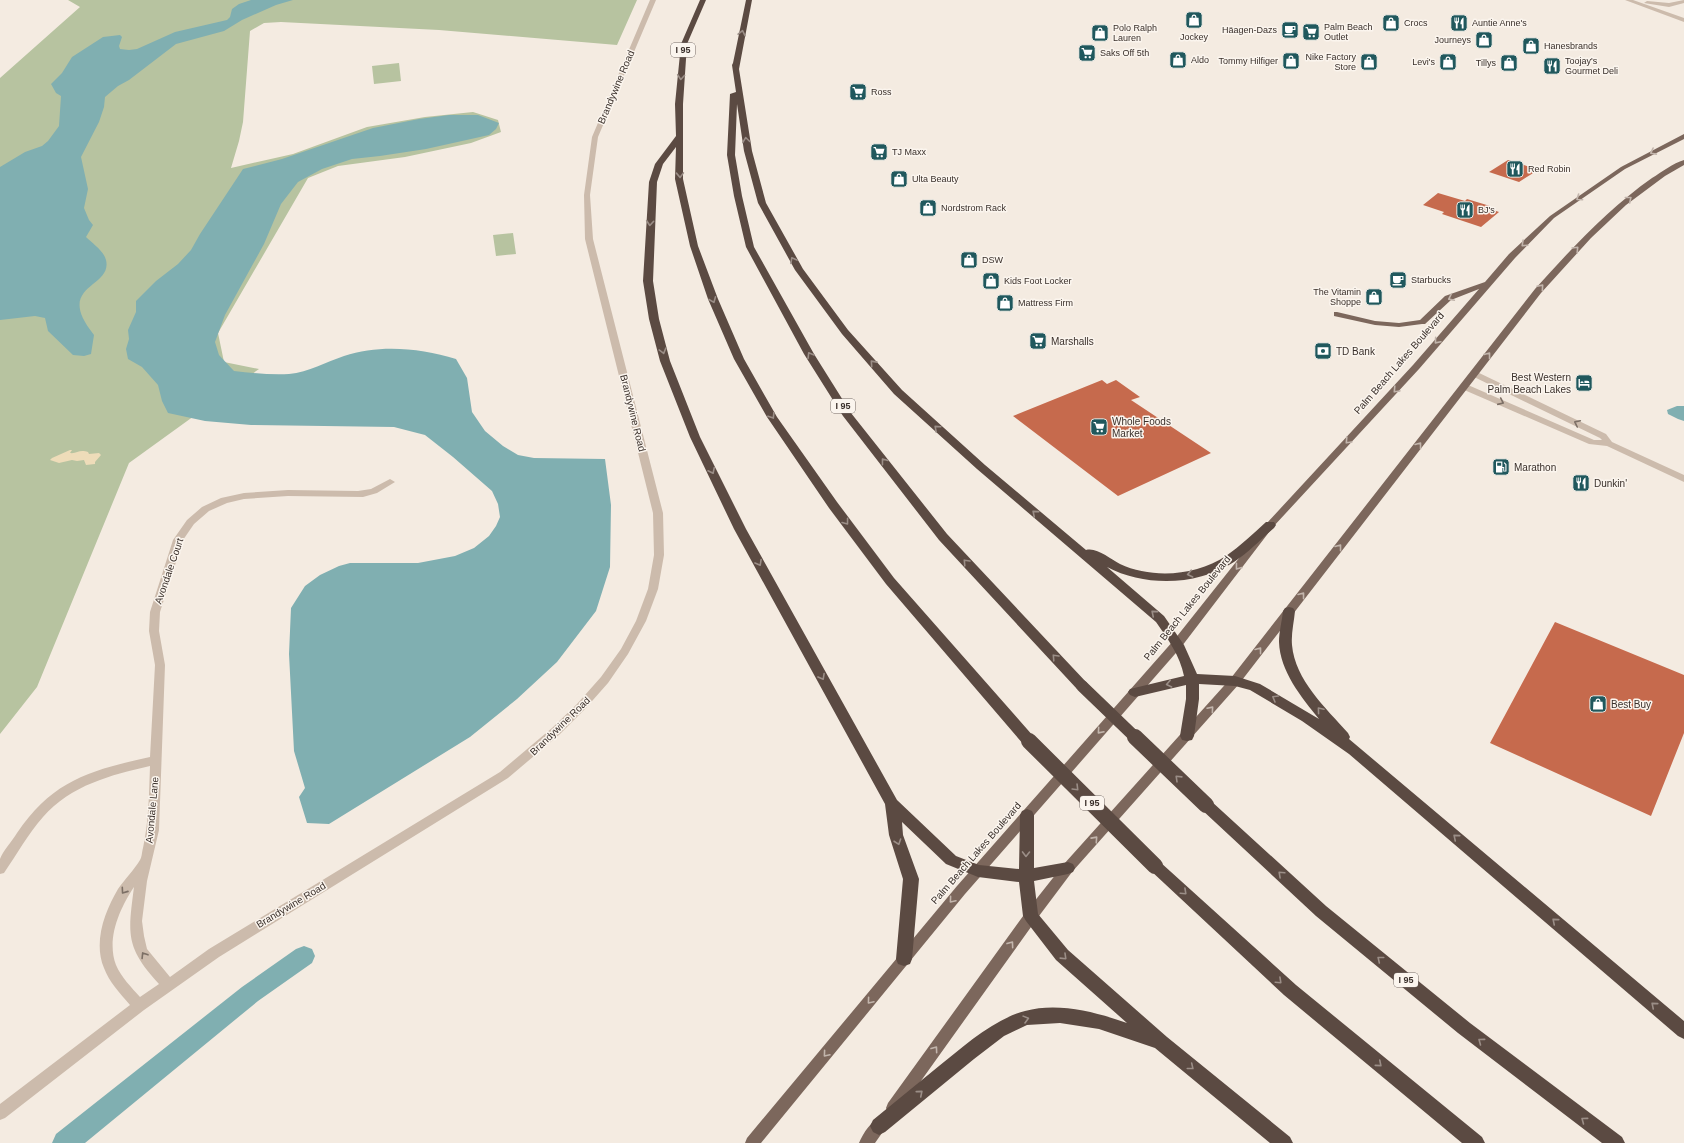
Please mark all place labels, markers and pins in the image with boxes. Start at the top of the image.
shop icon: Jockey [1184,10,1204,30]
shop icon: Crocs [1381,13,1401,33]
restaurant icon: Auntie Anne's [1449,13,1469,33]
place label: Crocs [1404,18,1428,28]
place label: Auntie Anne's [1472,18,1527,28]
cafe icon: Häagen-Dazs [1280,20,1300,40]
supermarket icon: Palm Beach Outlet [1301,22,1321,42]
place label: Palm Beach Outlet [1324,22,1373,42]
shop icon: Polo Ralph Lauren [1090,23,1110,43]
place label: Polo Ralph Lauren [1113,23,1157,43]
place label: Häagen-Dazs [1222,25,1277,35]
shop icon: Journeys [1474,30,1494,50]
place label: Jockey [1180,32,1209,42]
place label: Journeys [1434,35,1471,45]
shop icon: Hanesbrands [1521,36,1541,56]
place label: Hanesbrands [1544,41,1598,51]
supermarket icon: Saks Off 5th [1077,43,1097,63]
place label: Saks Off 5th [1100,48,1149,58]
shop icon: Aldo [1168,50,1188,70]
shop icon: Tommy Hilfiger [1281,51,1301,71]
place label: Nike Factory Store [1305,52,1356,72]
shop icon: Nike Factory Store [1359,52,1379,72]
shop icon: Levi's [1438,52,1458,72]
shop icon: Tillys [1499,53,1519,73]
place label: Aldo [1191,55,1209,65]
place label: Tommy Hilfiger [1218,56,1278,66]
restaurant icon: Toojay's Gourmet Deli [1542,56,1562,76]
place label: Toojay's Gourmet Deli [1565,56,1618,76]
place label: Levi's [1412,57,1435,67]
place label: Tillys [1476,58,1496,68]
supermarket icon: Ross [848,82,868,102]
place label: Ross [871,87,892,97]
supermarket icon: TJ Maxx [869,142,889,162]
place label: TJ Maxx [892,147,927,157]
restaurant icon: Red Robin [1505,159,1525,179]
place label: Red Robin [1528,164,1571,174]
shop icon: Ulta Beauty [889,169,909,189]
place label: Ulta Beauty [912,174,959,184]
shop icon: Nordstrom Rack [918,198,938,218]
restaurant icon: BJ's [1455,200,1475,220]
place label: Nordstrom Rack [941,203,1007,213]
place label: BJ's [1478,205,1495,215]
shop icon: DSW [959,250,979,270]
place label: DSW [982,255,1004,265]
cafe icon: Starbucks [1388,270,1408,290]
shop icon: Kids Foot Locker [981,271,1001,291]
place label: Starbucks [1411,275,1452,285]
place label: Kids Foot Locker [1004,276,1072,286]
place label: The Vitamin Shoppe [1313,287,1361,307]
shop icon: The Vitamin Shoppe [1364,287,1384,307]
shop icon: Mattress Firm [995,293,1015,313]
place label: Mattress Firm [1018,298,1073,308]
supermarket icon: Marshalls [1028,331,1048,351]
place label: Marshalls [1051,336,1094,347]
bank icon: TD Bank [1313,341,1333,361]
place label: TD Bank [1336,346,1376,357]
place label: Best Western Palm Beach Lakes [1488,372,1571,395]
hotel icon: Best Western Palm Beach Lakes [1574,373,1594,393]
place label: Whole Foods Market [1112,416,1171,439]
supermarket icon: Whole Foods Market [1089,417,1109,437]
fuel station icon: Marathon [1491,457,1511,477]
place label: Marathon [1514,462,1556,473]
restaurant icon: Dunkin' [1571,473,1591,493]
place label: Dunkin' [1594,478,1627,489]
shop icon: Best Buy [1588,694,1608,714]
place label: Best Buy [1611,699,1651,710]

